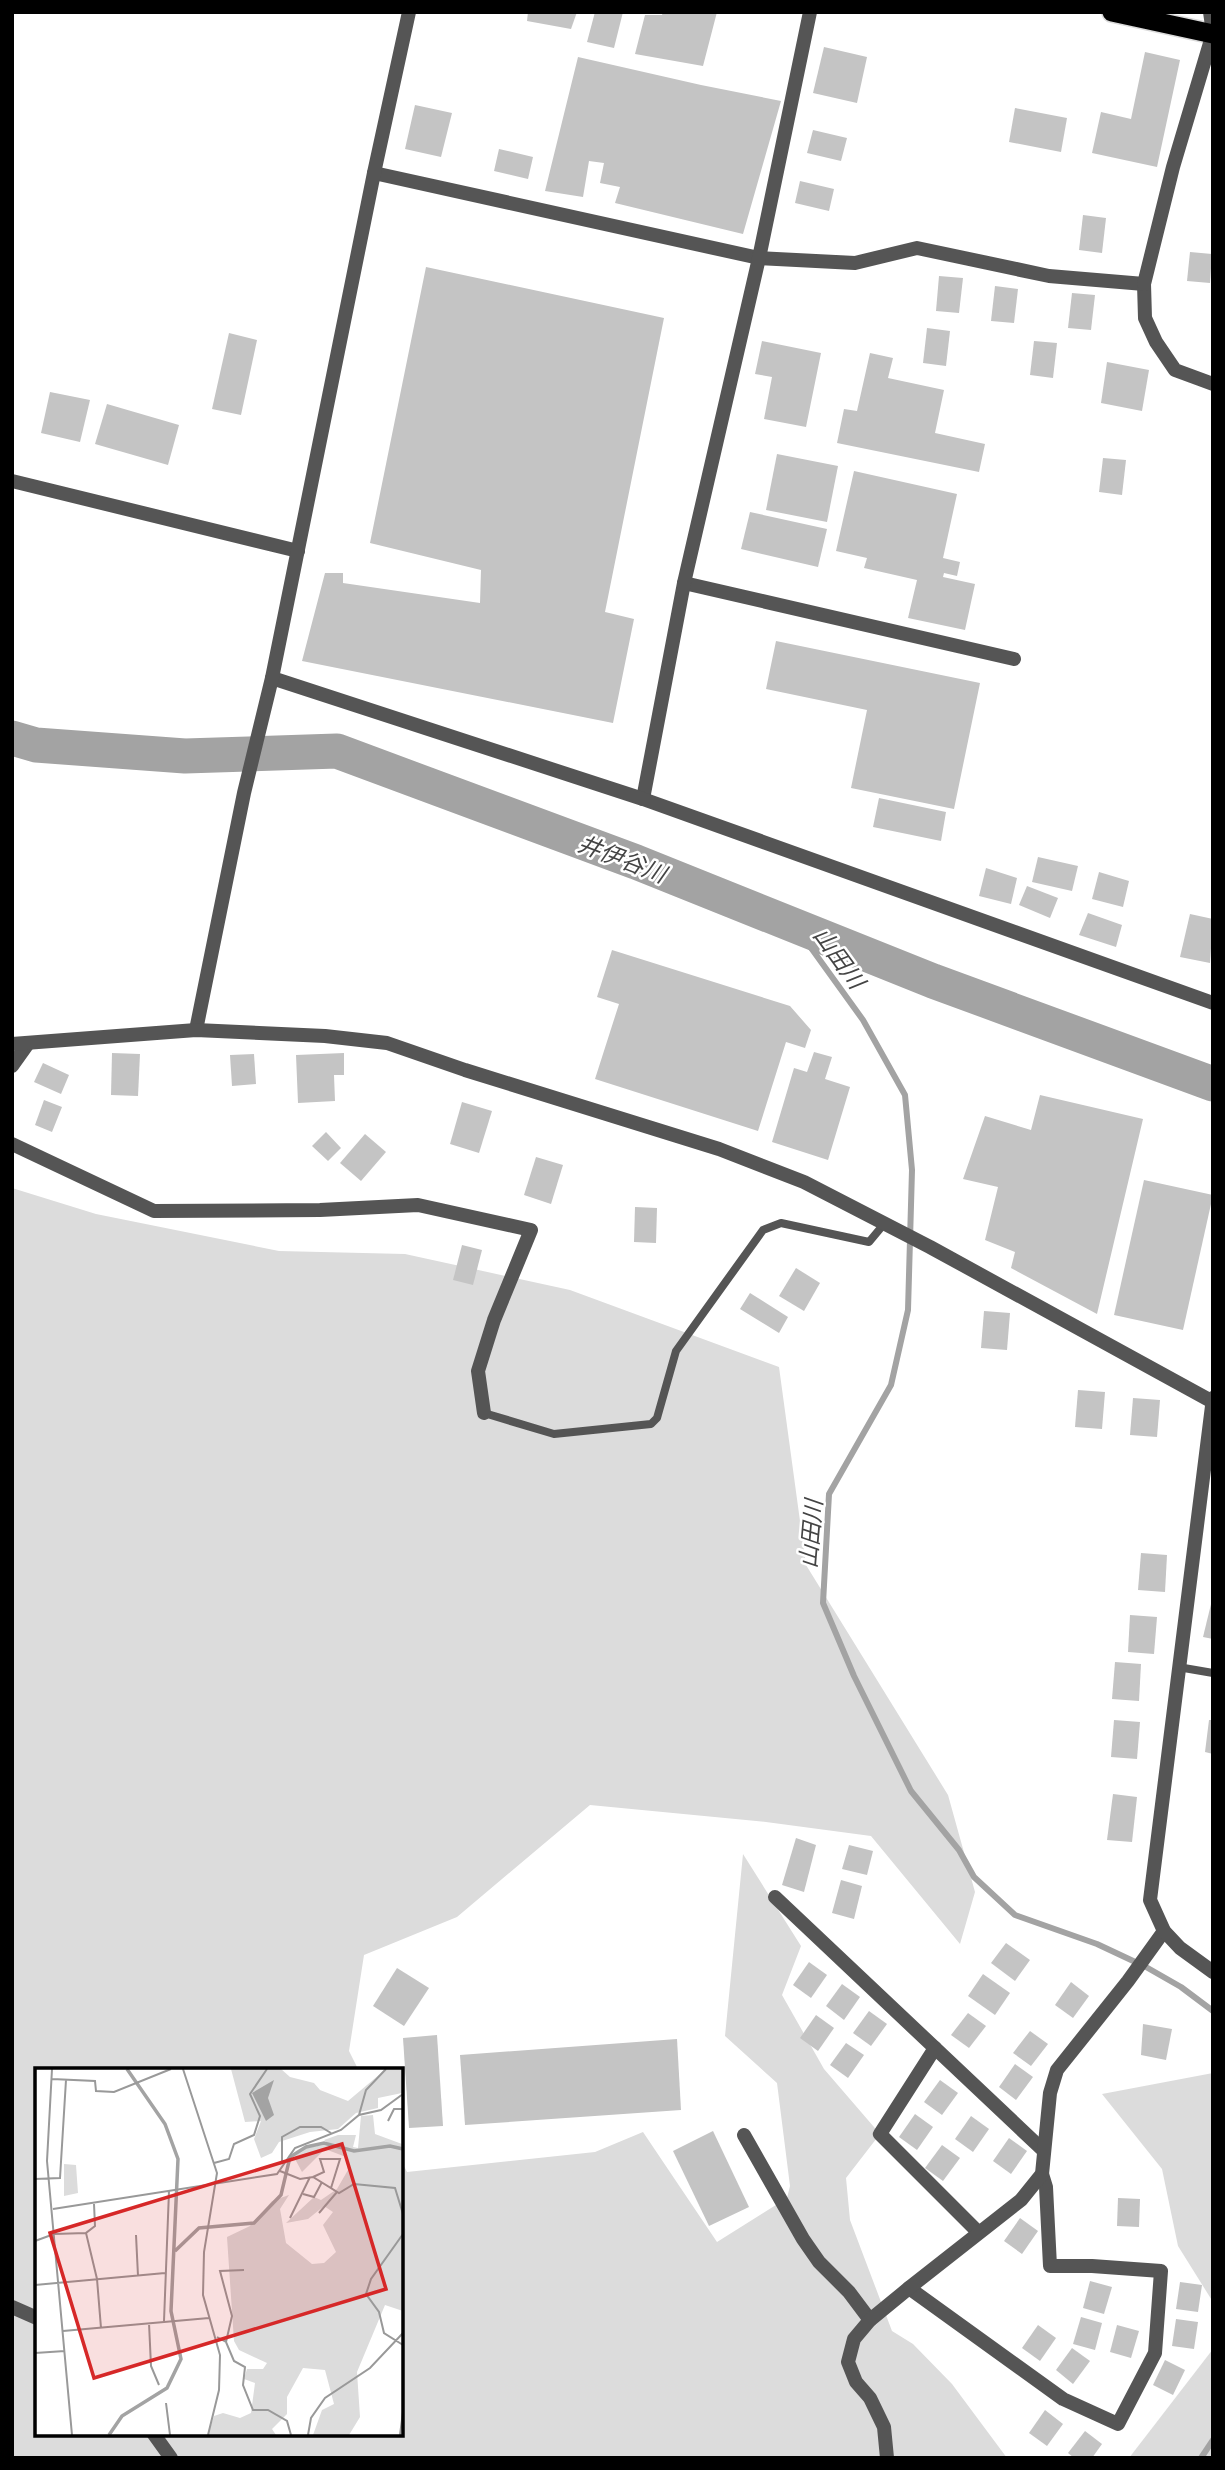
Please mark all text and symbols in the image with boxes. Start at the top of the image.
water label: 井伊谷川 [574,830,672,889]
water label: 山田川 [808,922,872,996]
water label: 山田川 [795,1496,827,1570]
inset map [35,2068,402,2435]

